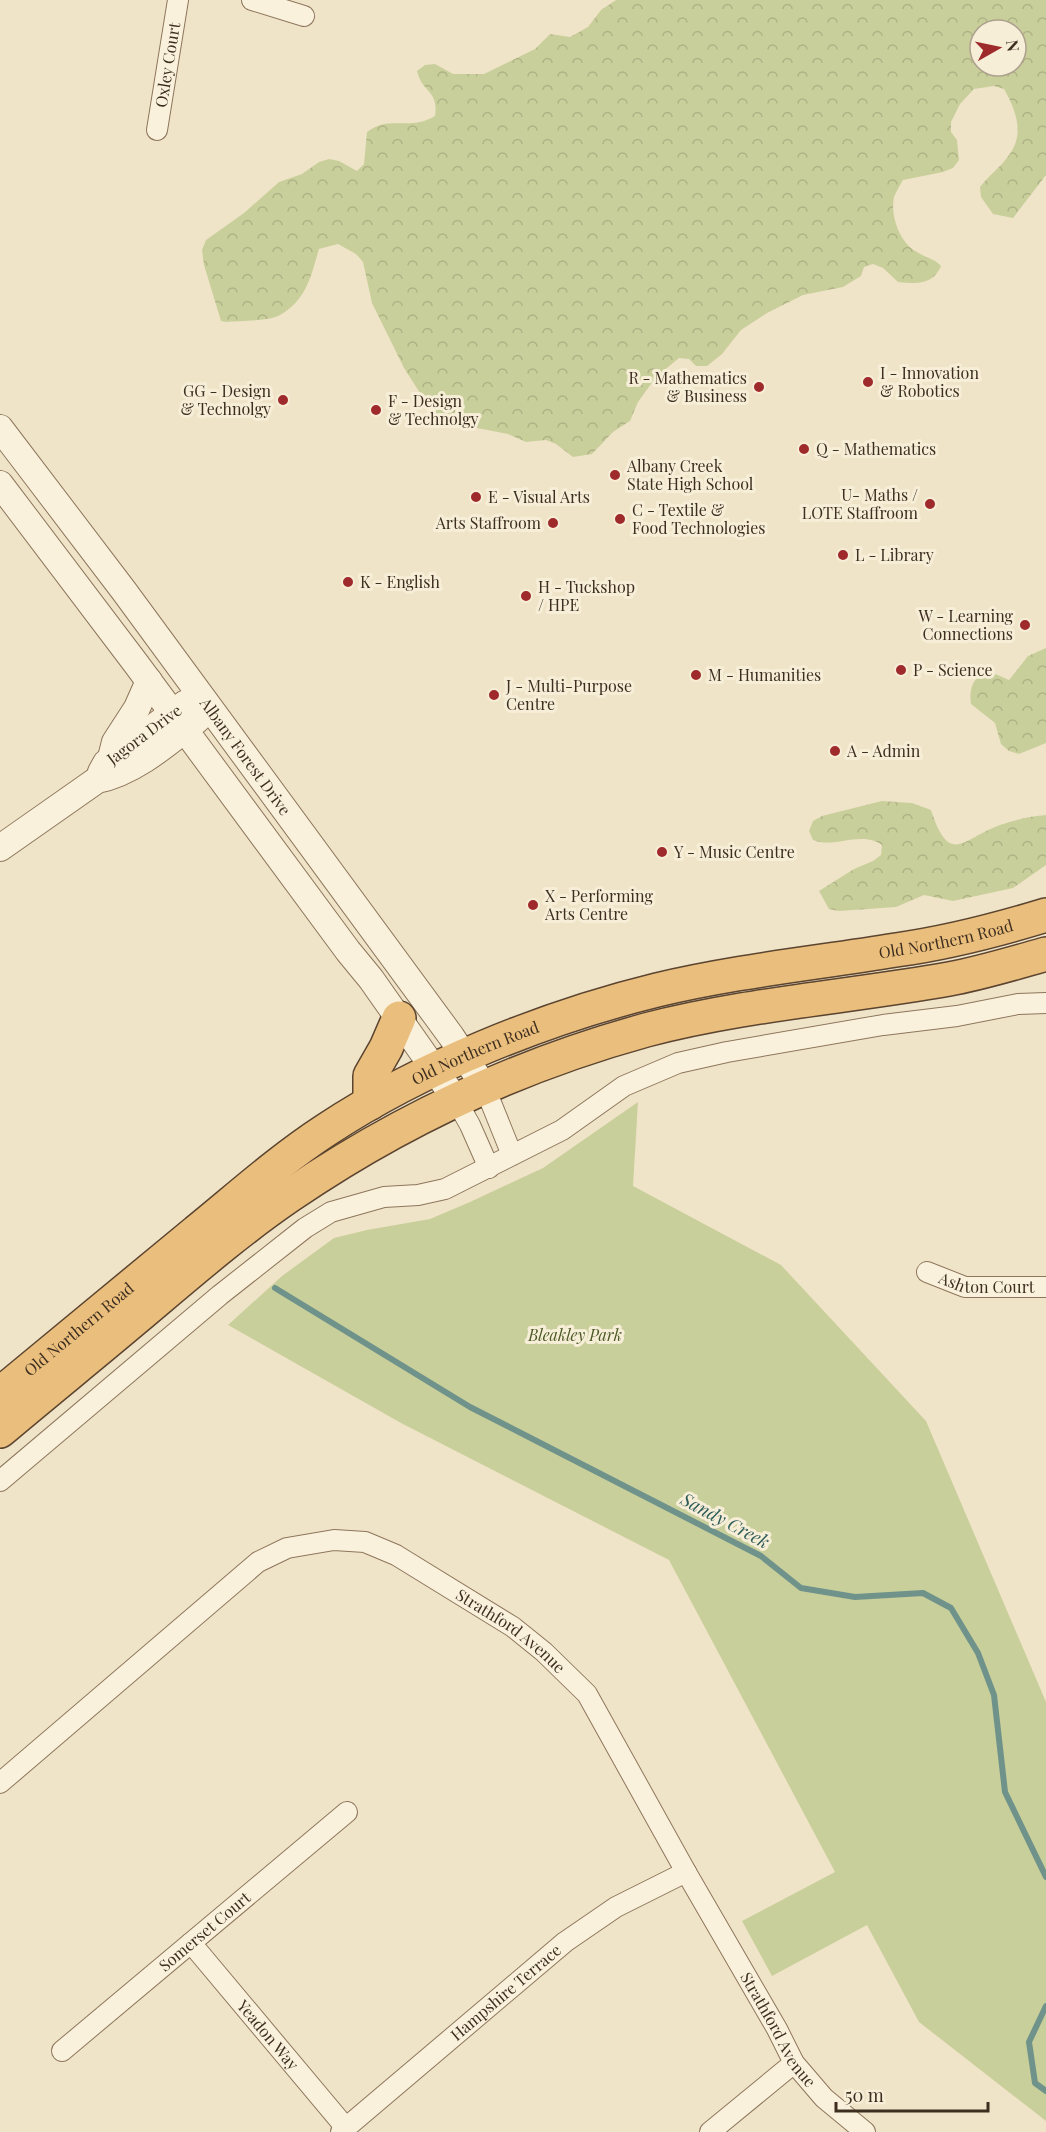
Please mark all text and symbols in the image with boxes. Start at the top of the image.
north arrow [968,18,1028,78]
street label: Oxley Court [150,20,184,109]
text: N [1002,38,1025,53]
place label: I - Innovation & Robotics [880,362,979,401]
place label: R - Mathematics & Business [628,367,747,406]
marker: I - Innovation & Robotics [861,375,875,389]
place label: GG - Design & Technolgy [180,380,271,419]
marker: R - Mathematics & Business [752,380,766,394]
place label: F - Design & Technolgy [388,390,479,429]
marker: GG - Design & Technolgy [276,393,290,407]
marker: F - Design & Technolgy [369,403,383,417]
place label: Q - Mathematics [816,438,936,459]
marker: Q - Mathematics [797,442,811,456]
place label: Albany Creek State High School [626,455,754,494]
marker: Albany Creek State High School [608,468,622,482]
place label: U- Maths / LOTE Staffroom [802,484,918,523]
place label: E - Visual Arts [488,486,590,507]
marker: E - Visual Arts [469,490,483,504]
marker: U- Maths / LOTE Staffroom [923,497,937,511]
place label: C - Textile & Food Technologies [632,499,765,538]
place label: Arts Staffroom [435,512,541,533]
marker: C - Textile & Food Technologies [613,512,627,526]
marker: Arts Staffroom [546,516,560,530]
place label: L - Library [855,544,934,565]
marker: L - Library [836,548,850,562]
place label: K - English [360,571,440,592]
marker: K - English [341,575,355,589]
place label: H - Tuckshop / HPE [538,576,635,615]
marker: H - Tuckshop / HPE [519,589,533,603]
place label: W - Learning Connections [917,605,1014,644]
marker: W - Learning Connections [1018,618,1032,632]
place label: P - Science [913,659,993,680]
marker: P - Science [894,663,908,677]
place label: M - Humanities [708,664,821,685]
marker: M - Humanities [689,668,703,682]
place label: J - Multi-Purpose Centre [505,675,632,714]
marker: J - Multi-Purpose Centre [487,688,501,702]
street label: Albany Forest Drive [195,692,296,819]
street label: Jagora Drive [102,699,185,769]
place label: A - Admin [846,740,921,761]
marker: A - Admin [828,744,842,758]
place label: Y - Music Centre [673,841,795,862]
marker: Y - Music Centre [655,845,669,859]
place label: X - Performing Arts Centre [544,885,653,924]
marker: X - Performing Arts Centre [526,898,540,912]
street label: Old Northern Road [877,914,1015,963]
street label: Old Northern Road [408,1016,542,1089]
street label: Ashton Court [935,1266,1035,1297]
street label: Old Northern Road [19,1277,138,1380]
park label: Bleakley Park [527,1324,622,1345]
water label: Sandy Creek [676,1486,774,1553]
street label: Strathford Avenue [452,1584,570,1677]
street label: Somerset Court [154,1886,255,1976]
street label: Hampshire Terrace [446,1939,565,2045]
street label: Strathford Avenue [736,1968,821,2091]
street label: Yeadon Way [232,1994,304,2074]
scale bar [836,2075,988,2113]
text: 50 m [845,2083,884,2107]

